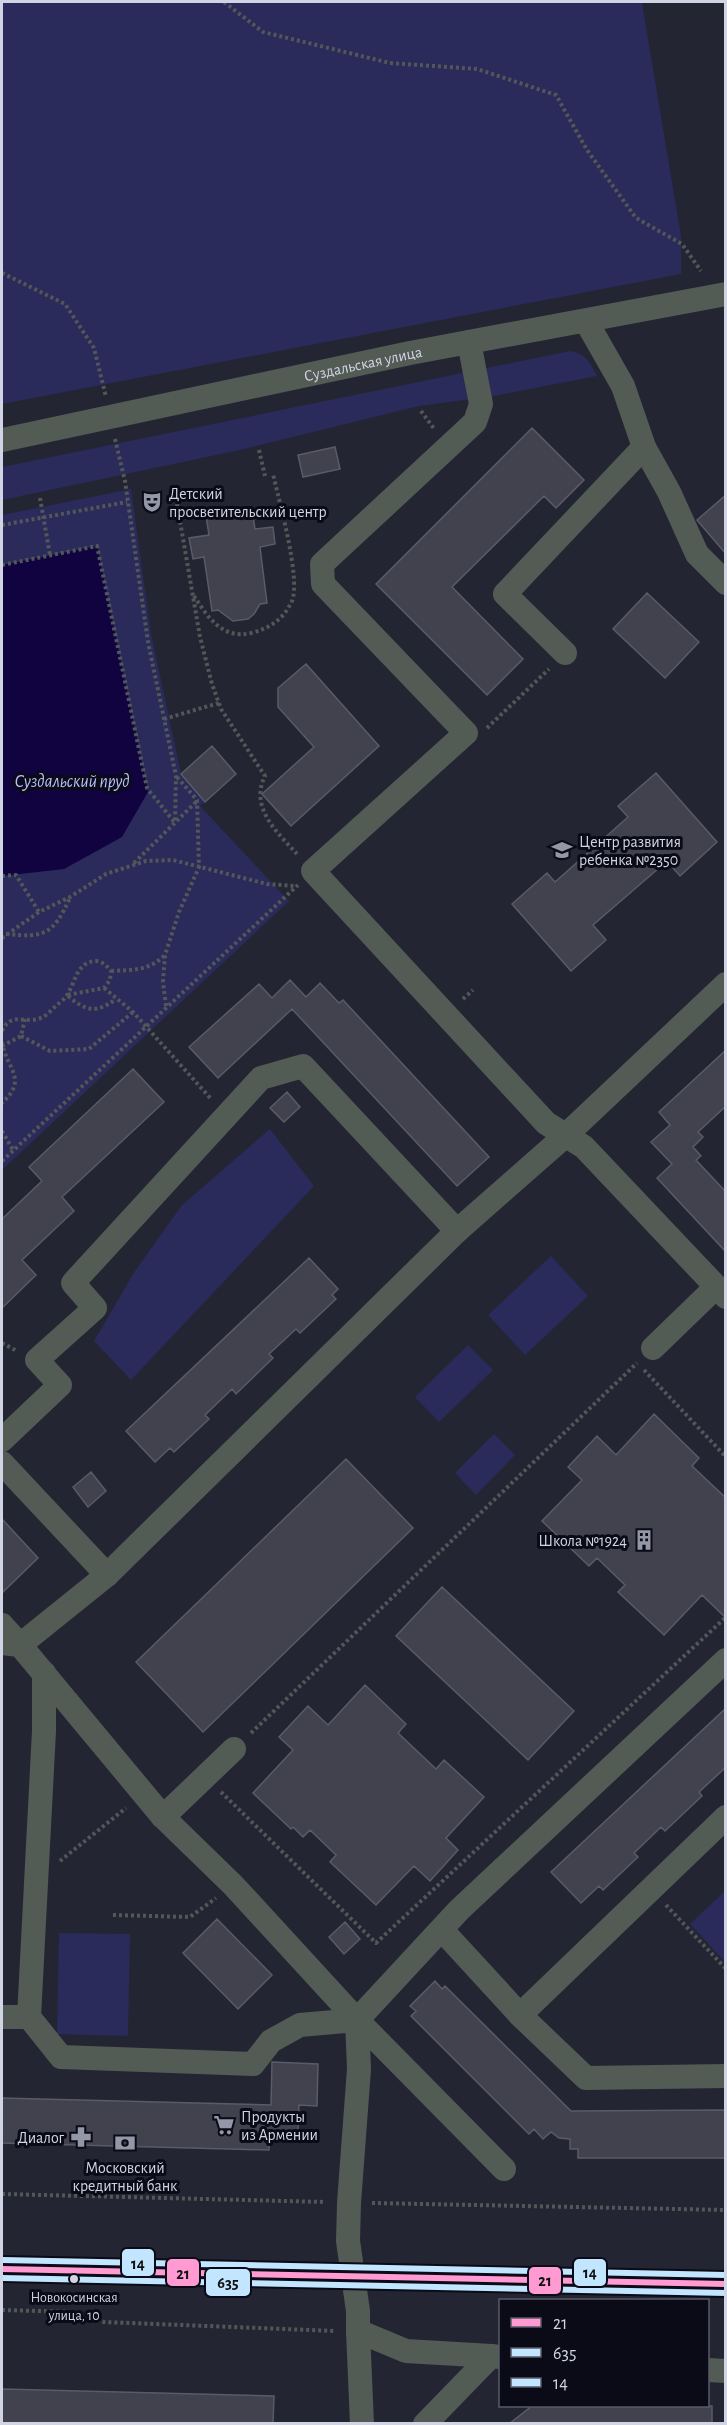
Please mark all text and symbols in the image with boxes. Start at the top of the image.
street label: Суздальская улица [303,344,423,384]
place label: Детский просветительский центр [169,486,327,520]
theatre icon: Детский просветительский центр [140,490,164,514]
water label: Суздальский пруд [14,773,130,791]
place label: Центр развития ребенка №2350 [579,834,681,868]
school or university icon: Центр развития ребенка №2350 [550,838,574,862]
building icon: Школа №1924 [632,1528,656,1552]
place label: Школа №1924 [538,1533,627,1549]
place label: Продукты из Армении [241,2109,318,2143]
supermarket icon: Продукты из Армении [212,2113,236,2137]
pharmacy icon: Диалог [69,2125,93,2149]
place label: Диалог [17,2130,64,2146]
bank icon: Московский кредитный банк [113,2131,137,2155]
place label: Московский кредитный банк [73,2160,178,2194]
line badge: 14 [121,2248,155,2277]
text: 14 [131,2256,145,2272]
line badge: 21 [166,2258,200,2287]
line badge: 14 [573,2258,607,2287]
text: 14 [583,2265,597,2281]
text: 21 [176,2266,190,2282]
line badge: 21 [528,2266,562,2295]
line badge: 635 [205,2268,251,2297]
marker: Новокосинская улица, 10 [68,2273,80,2285]
text: 21 [538,2273,552,2289]
text: 635 [217,2275,239,2291]
place label: Новокосинская улица, 10 [30,2291,118,2323]
legend [499,2299,709,2407]
text: 21 [553,2315,567,2333]
text: 635 [553,2345,576,2363]
text: 14 [553,2375,568,2393]

